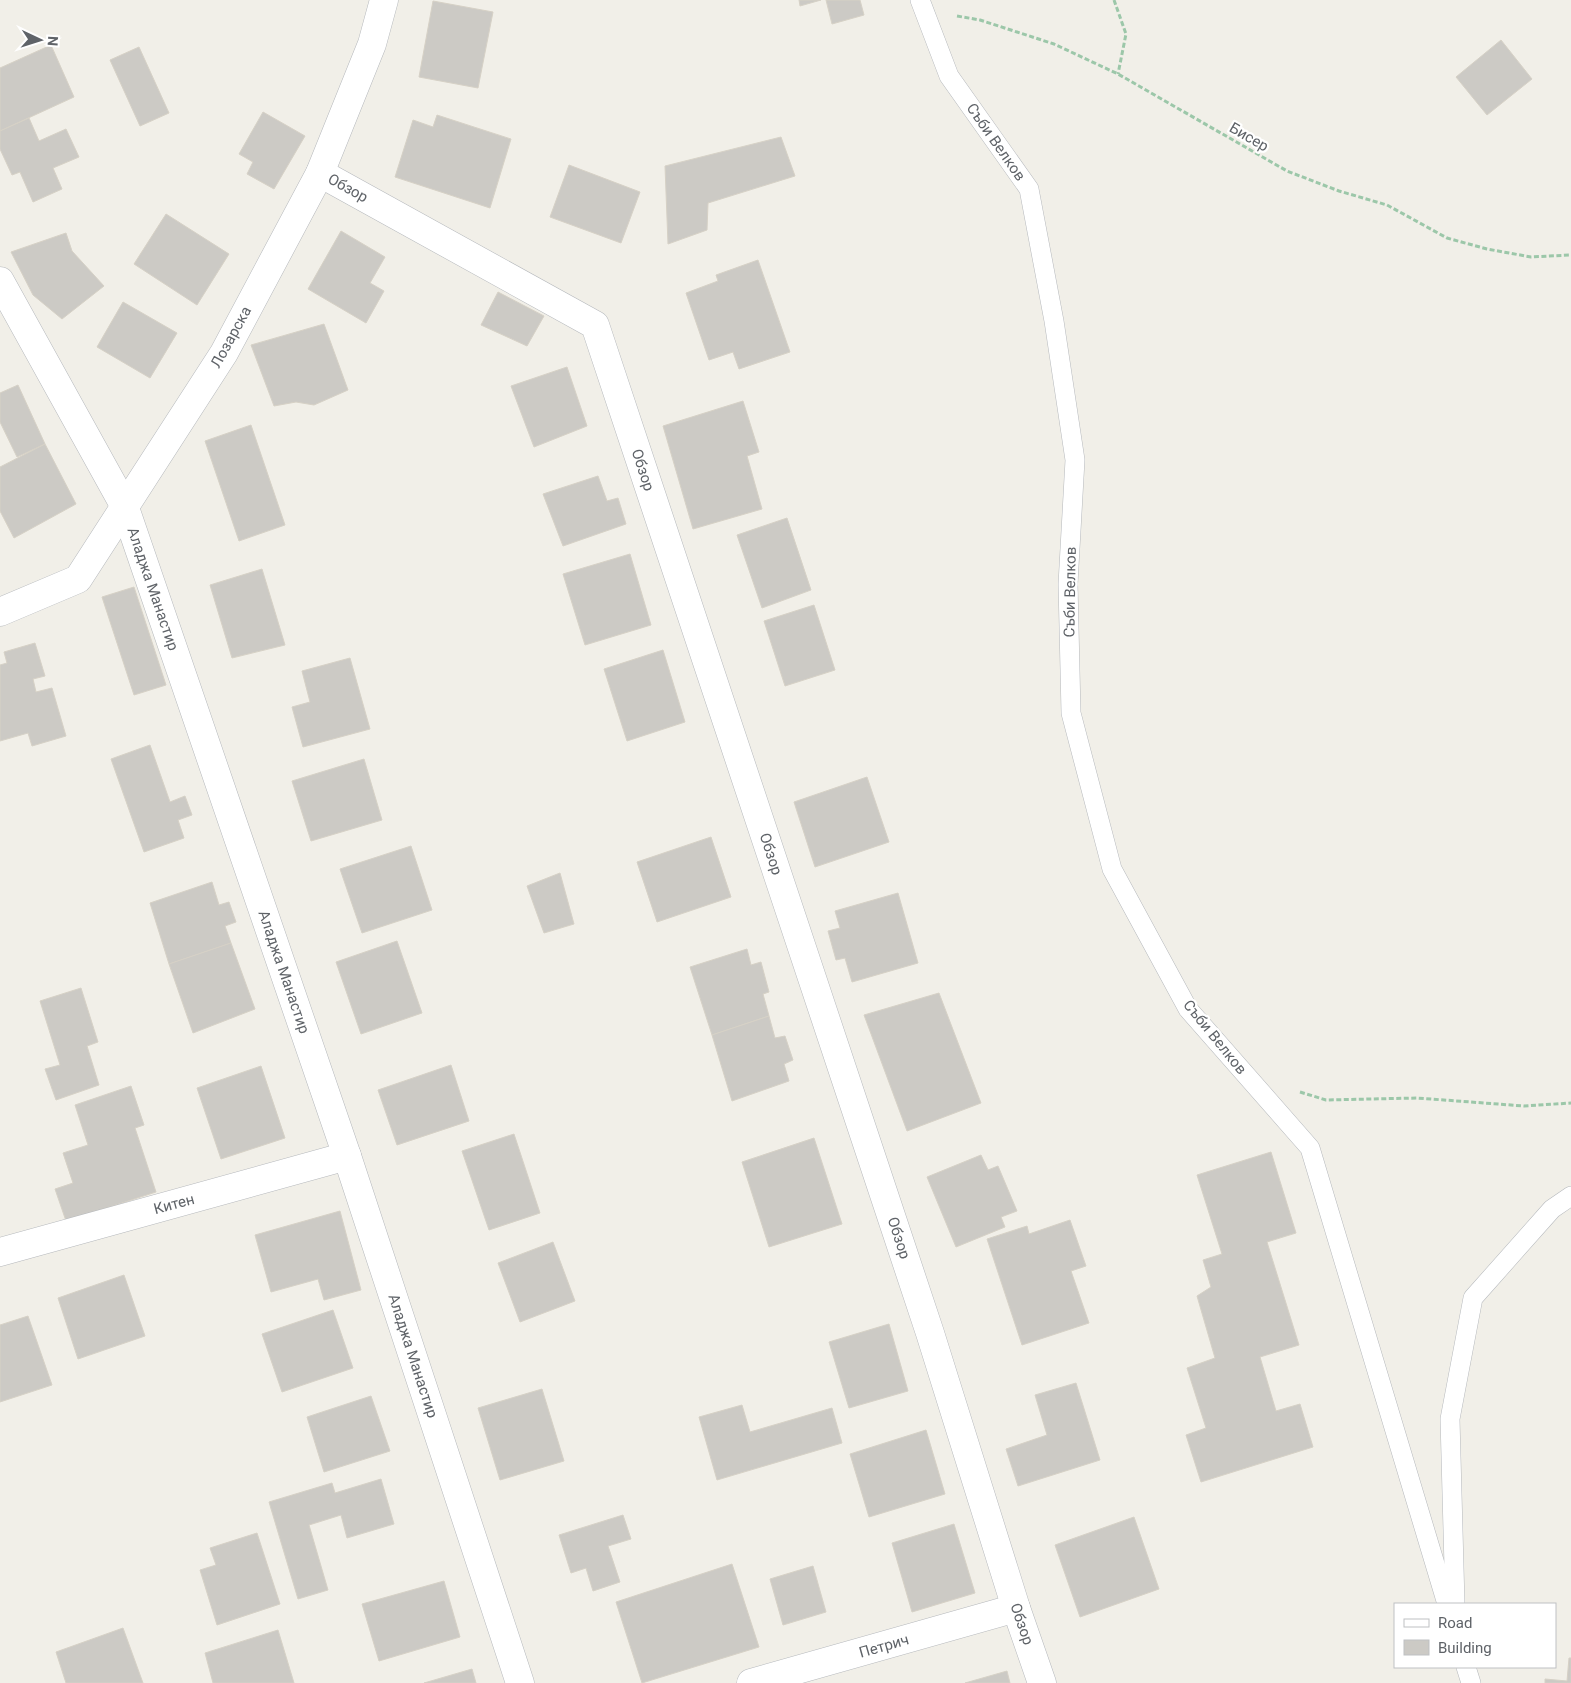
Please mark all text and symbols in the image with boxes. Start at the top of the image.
north arrow [15,15,65,65]
text: N [45,35,61,46]
street label: Съби Велков [963,100,1029,184]
street label: Бисер [1226,119,1272,155]
street label: Обзор [325,170,371,206]
street label: Лозарска [207,303,255,371]
street label: Обзор [628,447,658,493]
street label: Аладжа Манастир [123,525,183,653]
street label: Съби Велков [1060,547,1080,637]
street label: Обзор [756,831,786,877]
street label: Аладжа Манастир [254,908,314,1036]
street label: Съби Велков [1179,996,1251,1078]
street label: Китен [152,1190,196,1218]
street label: Обзор [884,1215,914,1261]
street label: Аладжа Манастир [384,1292,442,1420]
street label: Обзор [1006,1601,1038,1647]
legend [1394,1603,1556,1668]
text: Road [1438,1614,1472,1632]
street label: Петрич [857,1630,911,1662]
text: Building [1438,1639,1492,1657]

